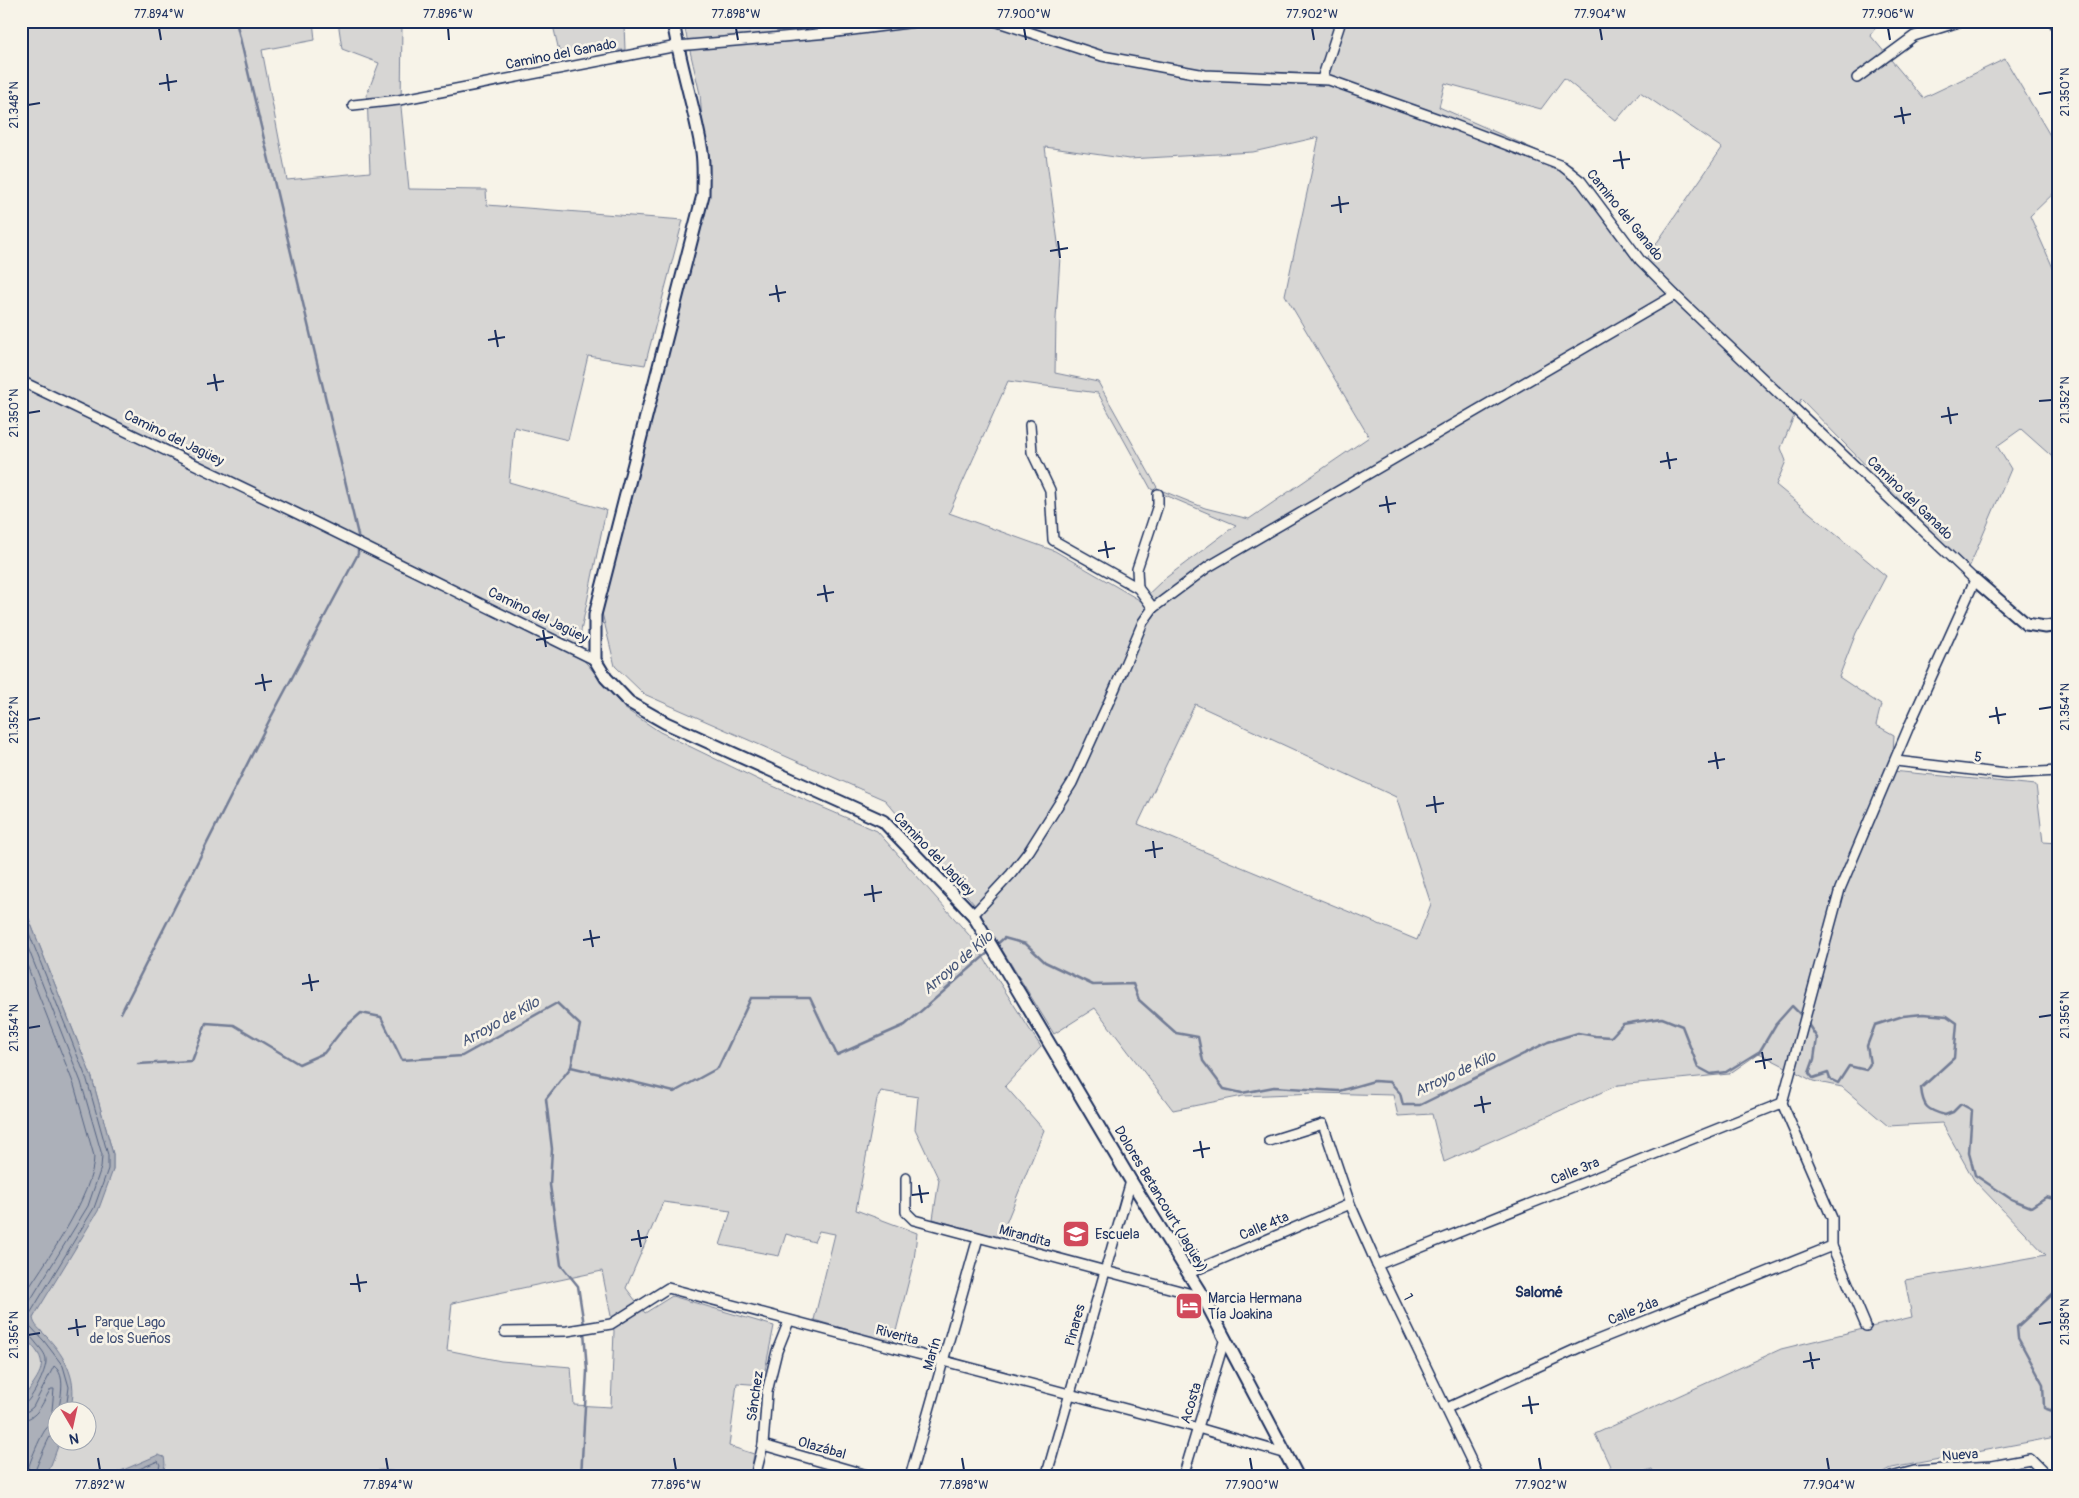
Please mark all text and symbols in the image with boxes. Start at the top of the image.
text: 77.894°W [134,7,184,22]
text: 77.896°W [423,7,473,22]
text: 77.898°W [711,7,761,22]
text: 77.900°W [997,7,1051,22]
text: 77.902°W [1286,7,1338,22]
text: 77.904°W [1574,7,1626,22]
text: 77.906°W [1862,7,1914,22]
street label: Camino del Ganado [504,35,618,73]
text: 21.350°N [2058,68,2073,116]
text: 21.348°N [7,81,22,129]
street label: Camino del Ganado [1583,166,1667,265]
text: 21.352°N [2058,376,2073,424]
text: 21.350°N [7,389,22,437]
street label: Camino del Jagüey [121,406,227,470]
street label: Camino del Ganado [1863,453,1957,544]
street label: Camino del Jagüey [485,583,591,647]
text: 21.354°N [2058,683,2073,731]
text: 21.352°N [7,696,22,744]
street label: 5 [1973,748,1983,766]
street label: Camino del Jagüey [890,809,978,899]
water label: Arroyo de Kilo [919,927,998,999]
text: 21.356°N [2058,991,2073,1039]
water label: Arroyo de Kilo [457,992,544,1051]
text: 21.354°N [7,1004,22,1052]
water label: Arroyo de Kilo [1411,1047,1499,1101]
street label: Dolores Betancourt (Jagüey) [1111,1123,1211,1275]
street label: Calle 3ra [1548,1154,1602,1188]
street label: Calle 4ta [1237,1208,1291,1244]
school or university icon: Escuela [1061,1219,1091,1249]
street label: Mirandita [997,1221,1053,1251]
place label: Escuela [1095,1226,1139,1243]
district label: Salomé [1515,1283,1563,1302]
place label: Marcia Hermana Tía Joakina [1208,1290,1302,1323]
hotel icon: Marcia Hermana Tía Joakina [1174,1291,1204,1321]
street label: 1 [1399,1291,1417,1303]
street label: Calle 2da [1605,1293,1661,1329]
text: 21.358°N [2058,1299,2073,1345]
street label: Pinares [1061,1302,1089,1348]
text: 21.356°N [7,1311,22,1359]
park label: Parque Lago de los Sueños [89,1314,171,1347]
street label: Riverita [874,1321,920,1349]
street label: Marín [919,1336,945,1372]
street label: Sánchez [743,1370,767,1422]
street label: Acosta [1177,1380,1205,1426]
north arrow [48,1400,98,1450]
text: N [68,1429,80,1447]
street label: Olazábal [796,1433,848,1463]
street label: Nueva [1941,1445,1979,1465]
text: 77.892°W [75,1478,125,1493]
text: 77.894°W [363,1478,413,1493]
text: 77.896°W [651,1478,701,1493]
text: 77.898°W [939,1478,989,1493]
text: 77.900°W [1225,1478,1279,1493]
text: 77.902°W [1515,1478,1567,1493]
text: 77.904°W [1803,1478,1855,1493]

